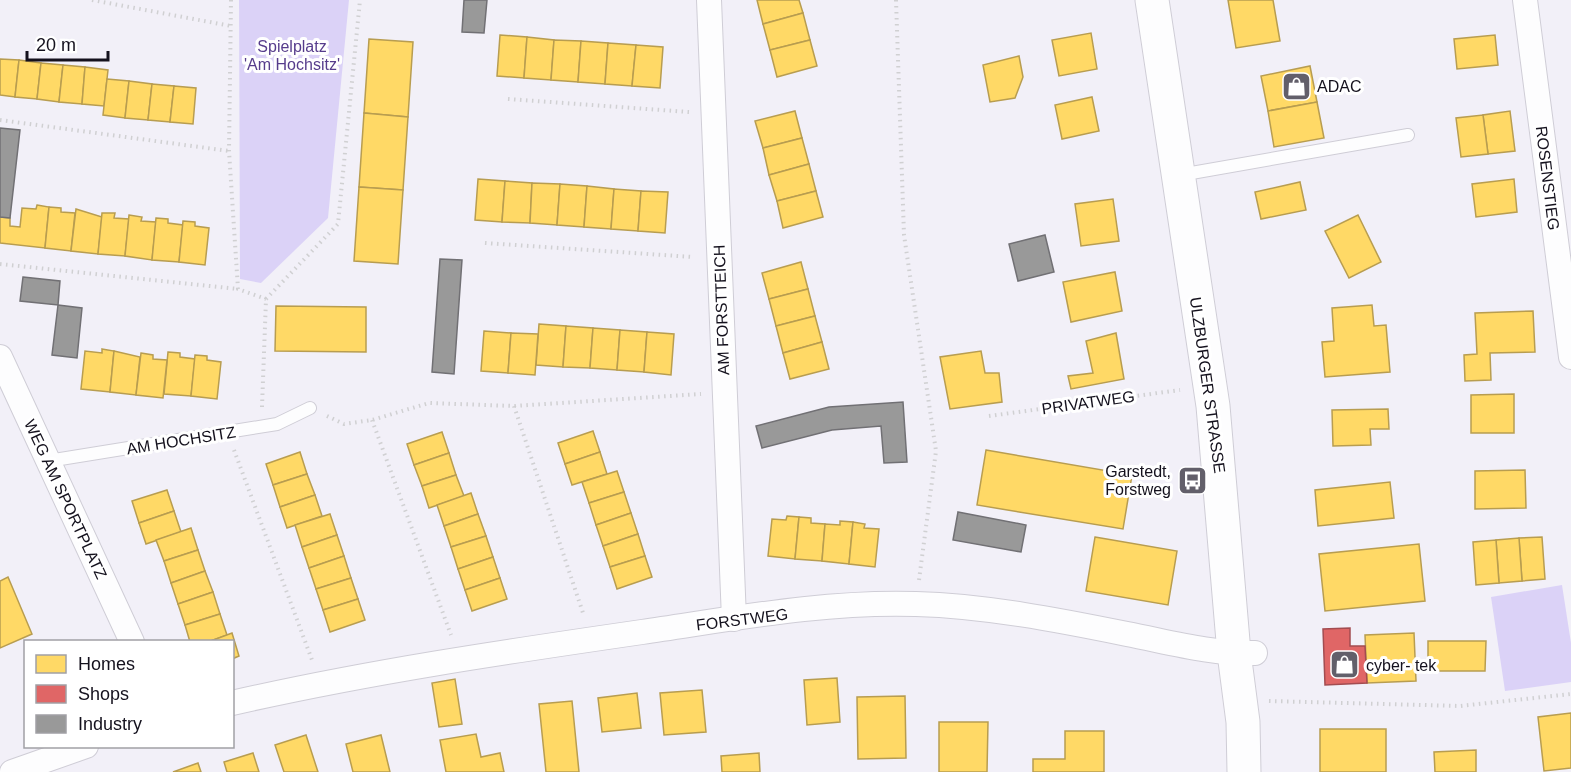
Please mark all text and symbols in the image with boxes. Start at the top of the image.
scale bar [27,24,108,62]
text: 20 m [36,35,76,55]
park label: Spielplatz 'Am Hochsitz' [244,38,340,73]
shop icon: ADAC [1280,70,1312,102]
place label: ADAC [1317,78,1361,95]
street label: ROSENSTIEG [1533,125,1562,231]
street label: AM FORSTTEICH [711,244,732,376]
street label: ULZBURGER STRASSE [1187,296,1228,474]
street label: PRIVATWEG [1041,388,1136,417]
street label: WEG AM SPORTPLATZ [21,417,110,582]
street label: AM HOCHSITZ [125,423,237,458]
place label: Garstedt, Forstweg [1105,463,1171,498]
bus stop icon: Garstedt, Forstweg [1176,464,1208,496]
street label: FORSTWEG [695,605,789,634]
legend [24,640,234,748]
shop icon: cyber- tek [1329,649,1361,681]
text: Homes [78,654,135,674]
place label: cyber- tek [1366,657,1437,674]
text: Shops [78,684,129,704]
text: Industry [78,714,142,734]

